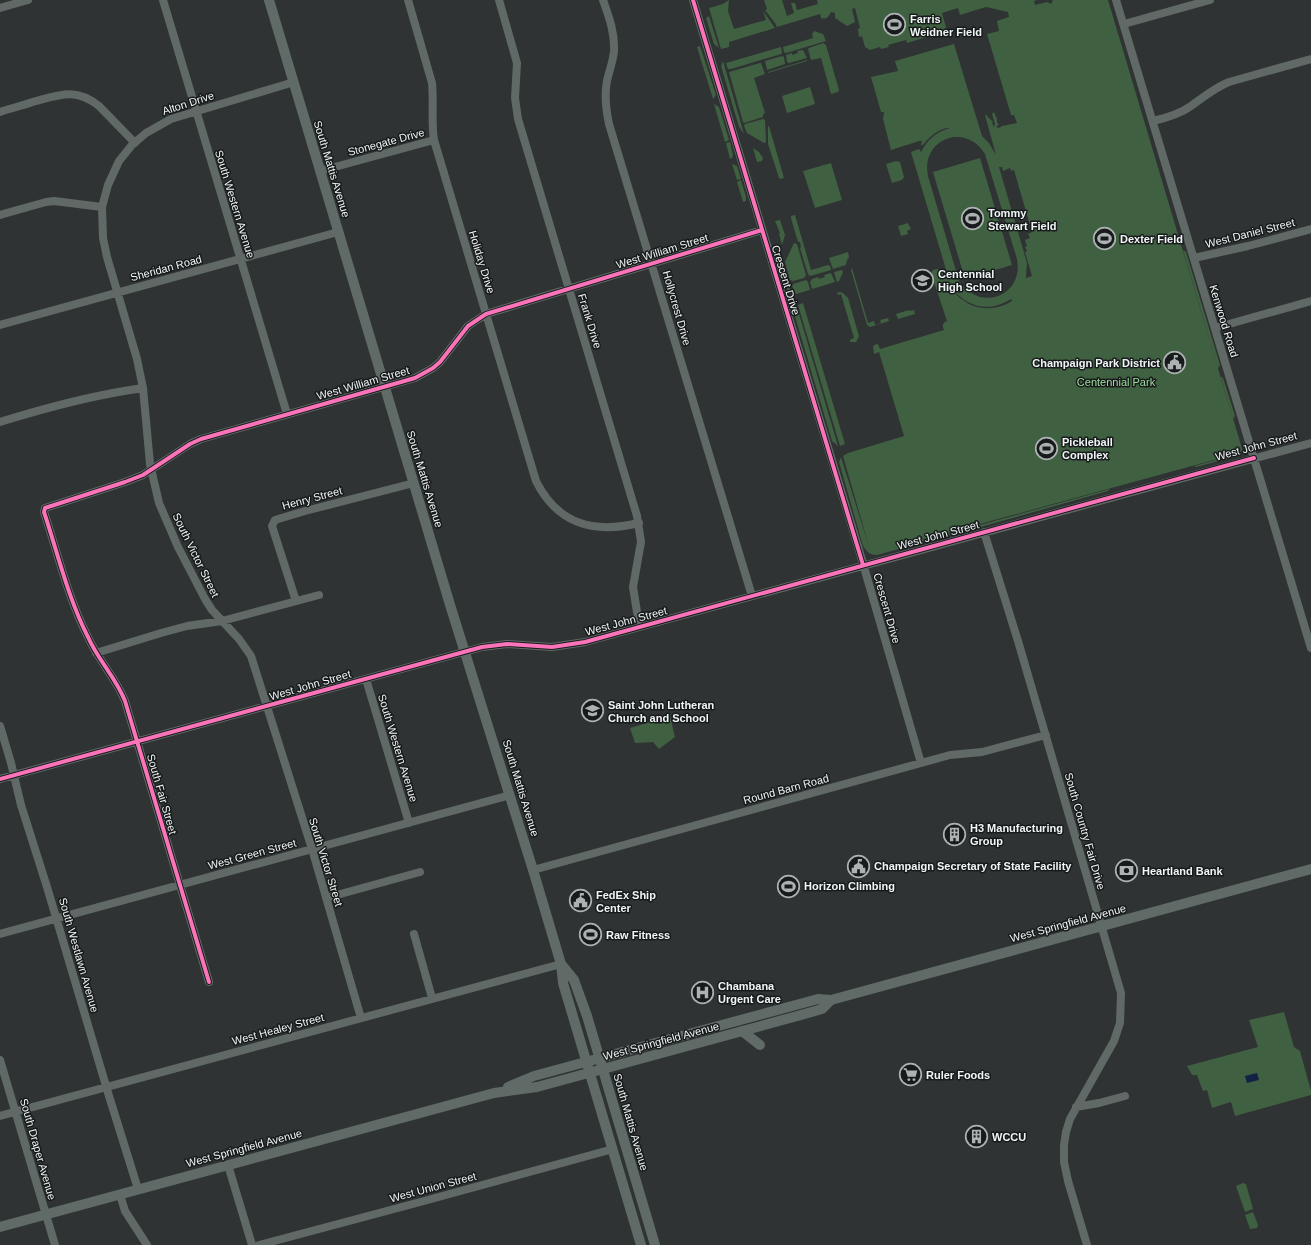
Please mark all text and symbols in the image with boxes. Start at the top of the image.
sports icon: Farris Weidner Field [881,12,907,38]
place label: Farris Weidner Field [910,13,982,38]
street label: Alton Drive [161,89,215,117]
street label: South Mattis Avenue [312,119,352,219]
street label: Stonegate Drive [346,126,426,158]
street label: South Western Avenue [213,149,257,259]
sports icon: Tommy Stewart Field [959,206,985,232]
place label: Tommy Stewart Field [988,207,1056,232]
street label: West Daniel Street [1204,216,1296,250]
sports icon: Dexter Field [1091,226,1117,252]
street label: Holiday Drive [467,229,497,295]
street label: West William Street [614,231,710,271]
place label: Dexter Field [1120,233,1183,245]
street label: Crescent Drive [770,243,802,317]
street label: Sheridan Road [129,253,203,283]
school or university icon: Centennial High School [909,267,935,293]
place label: Centennial High School [938,268,1002,293]
street label: Hollycrest Drive [661,269,693,347]
street label: Kenwood Road [1207,283,1241,359]
street label: Frank Drive [576,292,604,350]
public building icon: Champaign Park District [1162,350,1188,376]
place label: Champaign Park District [1032,357,1160,369]
street label: West William Street [315,364,411,402]
park label: Centennial Park [1077,376,1156,388]
street label: South Mattis Avenue [405,429,445,529]
street label: West John Street [1214,429,1298,463]
sports icon: Pickleball Complex [1033,435,1059,461]
place label: Pickleball Complex [1062,436,1113,461]
street label: Henry Street [281,484,343,512]
street label: South Victor Street [170,511,222,599]
street label: West John Street [896,518,980,552]
street label: Crescent Drive [871,571,903,645]
street label: West John Street [584,604,668,638]
street label: West John Street [268,668,352,702]
street label: South Western Avenue [376,693,420,803]
school or university icon: Saint John Lutheran Church and School [580,698,606,724]
place label: Saint John Lutheran Church and School [608,699,715,724]
street label: South Mattis Avenue [501,738,541,838]
street label: South Fair Street [145,752,179,836]
street label: South Country Fair Drive [1063,771,1107,891]
street label: Round Barn Road [742,772,830,806]
street label: South Victor Street [307,816,345,908]
building icon: H3 Manufacturing Group [942,821,968,847]
place label: H3 Manufacturing Group [970,822,1063,847]
street label: West Green Street [207,836,297,872]
public building icon: Champaign Secretary of State Facility [845,853,871,879]
bank icon: Heartland Bank [1113,858,1139,884]
place label: Champaign Secretary of State Facility [874,860,1072,872]
place label: Heartland Bank [1142,865,1224,877]
sports icon: Horizon Climbing [775,873,801,899]
place label: Horizon Climbing [804,880,895,892]
public building icon: FedEx Ship Center [568,888,594,914]
place label: FedEx Ship Center [596,889,656,914]
street label: South Westlawn Avenue [57,896,101,1014]
street label: West Springfield Avenue [1009,902,1127,944]
sports icon: Raw Fitness [578,922,604,948]
place label: Raw Fitness [606,929,670,941]
hospital icon: Chambana Urgent Care [690,979,716,1005]
place label: Chambana Urgent Care [718,980,781,1005]
street label: West Healey Street [231,1011,325,1047]
street label: West Springfield Avenue [602,1020,720,1062]
supermarket icon: Ruler Foods [898,1062,924,1088]
place label: Ruler Foods [926,1069,990,1081]
street label: South Mattis Avenue [611,1072,651,1172]
street label: South Draper Avenue [18,1097,58,1201]
building icon: WCCU [963,1124,989,1150]
street label: West Springfield Avenue [185,1127,303,1169]
place label: WCCU [992,1131,1026,1143]
street label: West Union Street [388,1170,478,1204]

